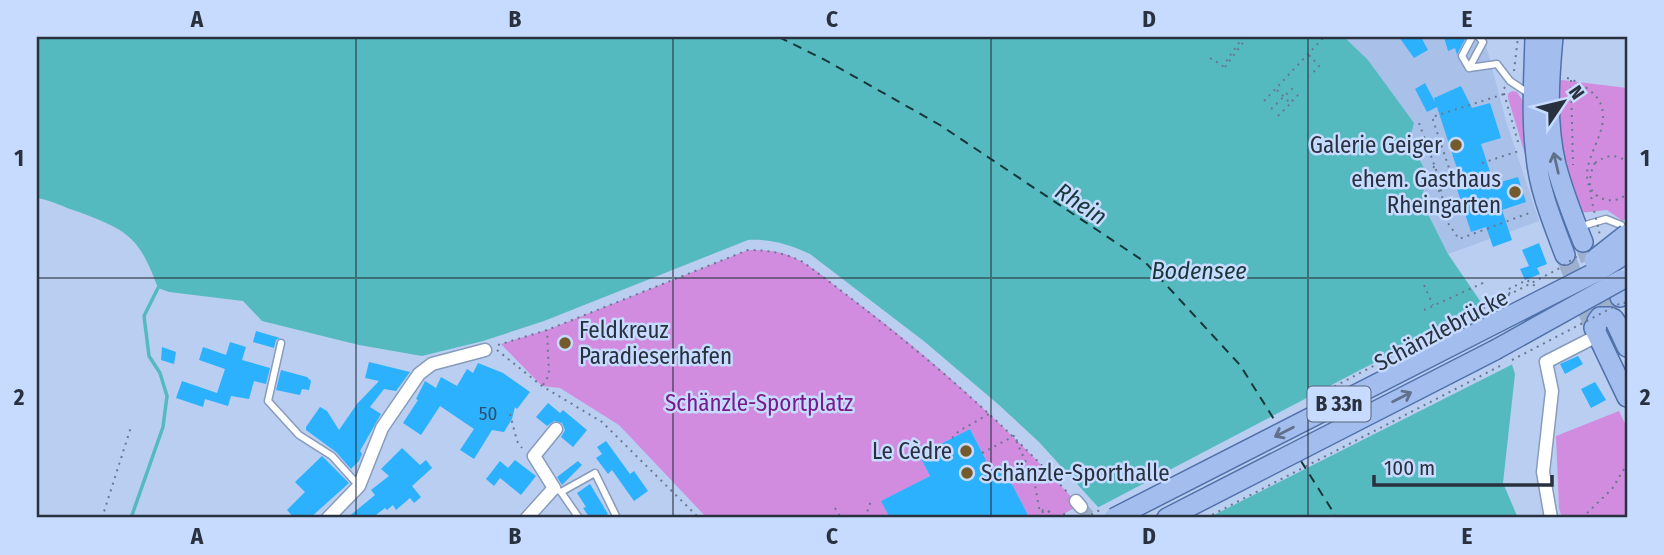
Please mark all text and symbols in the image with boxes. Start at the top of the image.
text: A [190,5,204,33]
text: B [509,5,522,33]
text: C [826,5,838,33]
text: D [1142,5,1156,33]
text: E [1462,5,1473,33]
north arrow [1528,66,1598,136]
text: N [1564,81,1589,104]
place label: Galerie Geiger [1310,131,1442,159]
marker: Galerie Geiger [1448,137,1464,153]
text: 1 [14,144,24,172]
text: 1 [1640,144,1650,172]
one-way arrow [1549,152,1563,175]
place label: ehem. Gasthaus Rheingarten [1351,165,1501,219]
water label: Rhein [1050,177,1112,231]
marker: ehem. Gasthaus Rheingarten [1507,184,1523,200]
water label: Bodensee [1151,257,1247,285]
street label: Schänzlebrücke [1369,283,1513,377]
place label: Feldkreuz Paradieserhafen [579,316,732,370]
marker: Feldkreuz Paradieserhafen [557,335,573,351]
text: 2 [13,383,25,411]
text: 2 [1639,383,1651,411]
road number: B 33n [1308,386,1370,422]
park label: Schänzle-Sportplatz [665,389,853,417]
one-way arrow [1391,390,1412,404]
house number: 50 [479,402,497,425]
one-way arrow [1274,426,1295,440]
place label: Le Cèdre [872,437,952,465]
marker: Le Cèdre [958,443,974,459]
scale bar [1374,443,1552,487]
text: 100 m [1384,455,1435,481]
place label: Schänzle-Sporthalle [981,459,1170,487]
marker: Schänzle-Sporthalle [959,465,975,481]
text: A [190,522,204,550]
text: B [509,522,522,550]
text: C [826,522,838,550]
text: D [1142,522,1156,550]
text: E [1462,522,1473,550]

